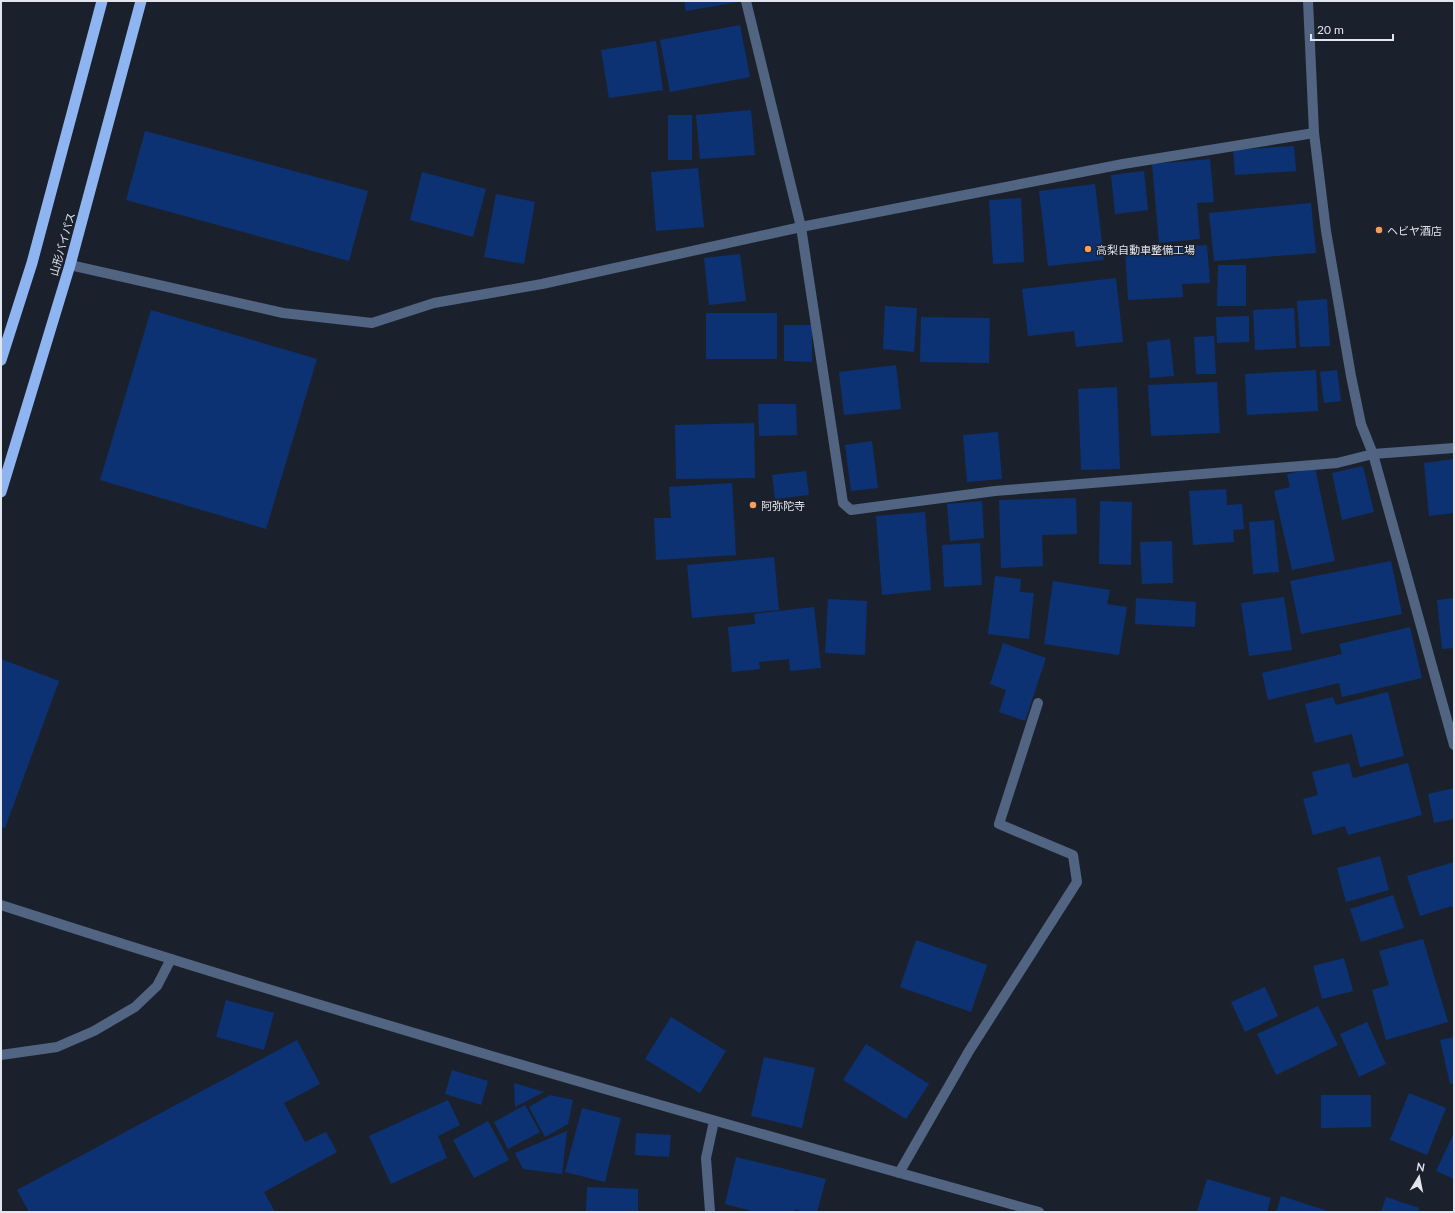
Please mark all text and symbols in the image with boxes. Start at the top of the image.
scale bar [1311,16,1393,42]
text: 20 m [1317,22,1344,37]
street label: 山形バイパス [47,211,77,277]
place label: ヘビヤ酒店 [1387,224,1442,237]
marker: ヘビヤ酒店 [1374,225,1384,235]
place label: 高梨自動車整備工場 [1096,243,1195,256]
marker: 高梨自動車整備工場 [1083,244,1093,254]
place label: 阿弥陀寺 [761,499,805,512]
marker: 阿弥陀寺 [748,500,758,510]
north arrow [1399,1157,1439,1197]
text: N [1416,1160,1426,1174]

